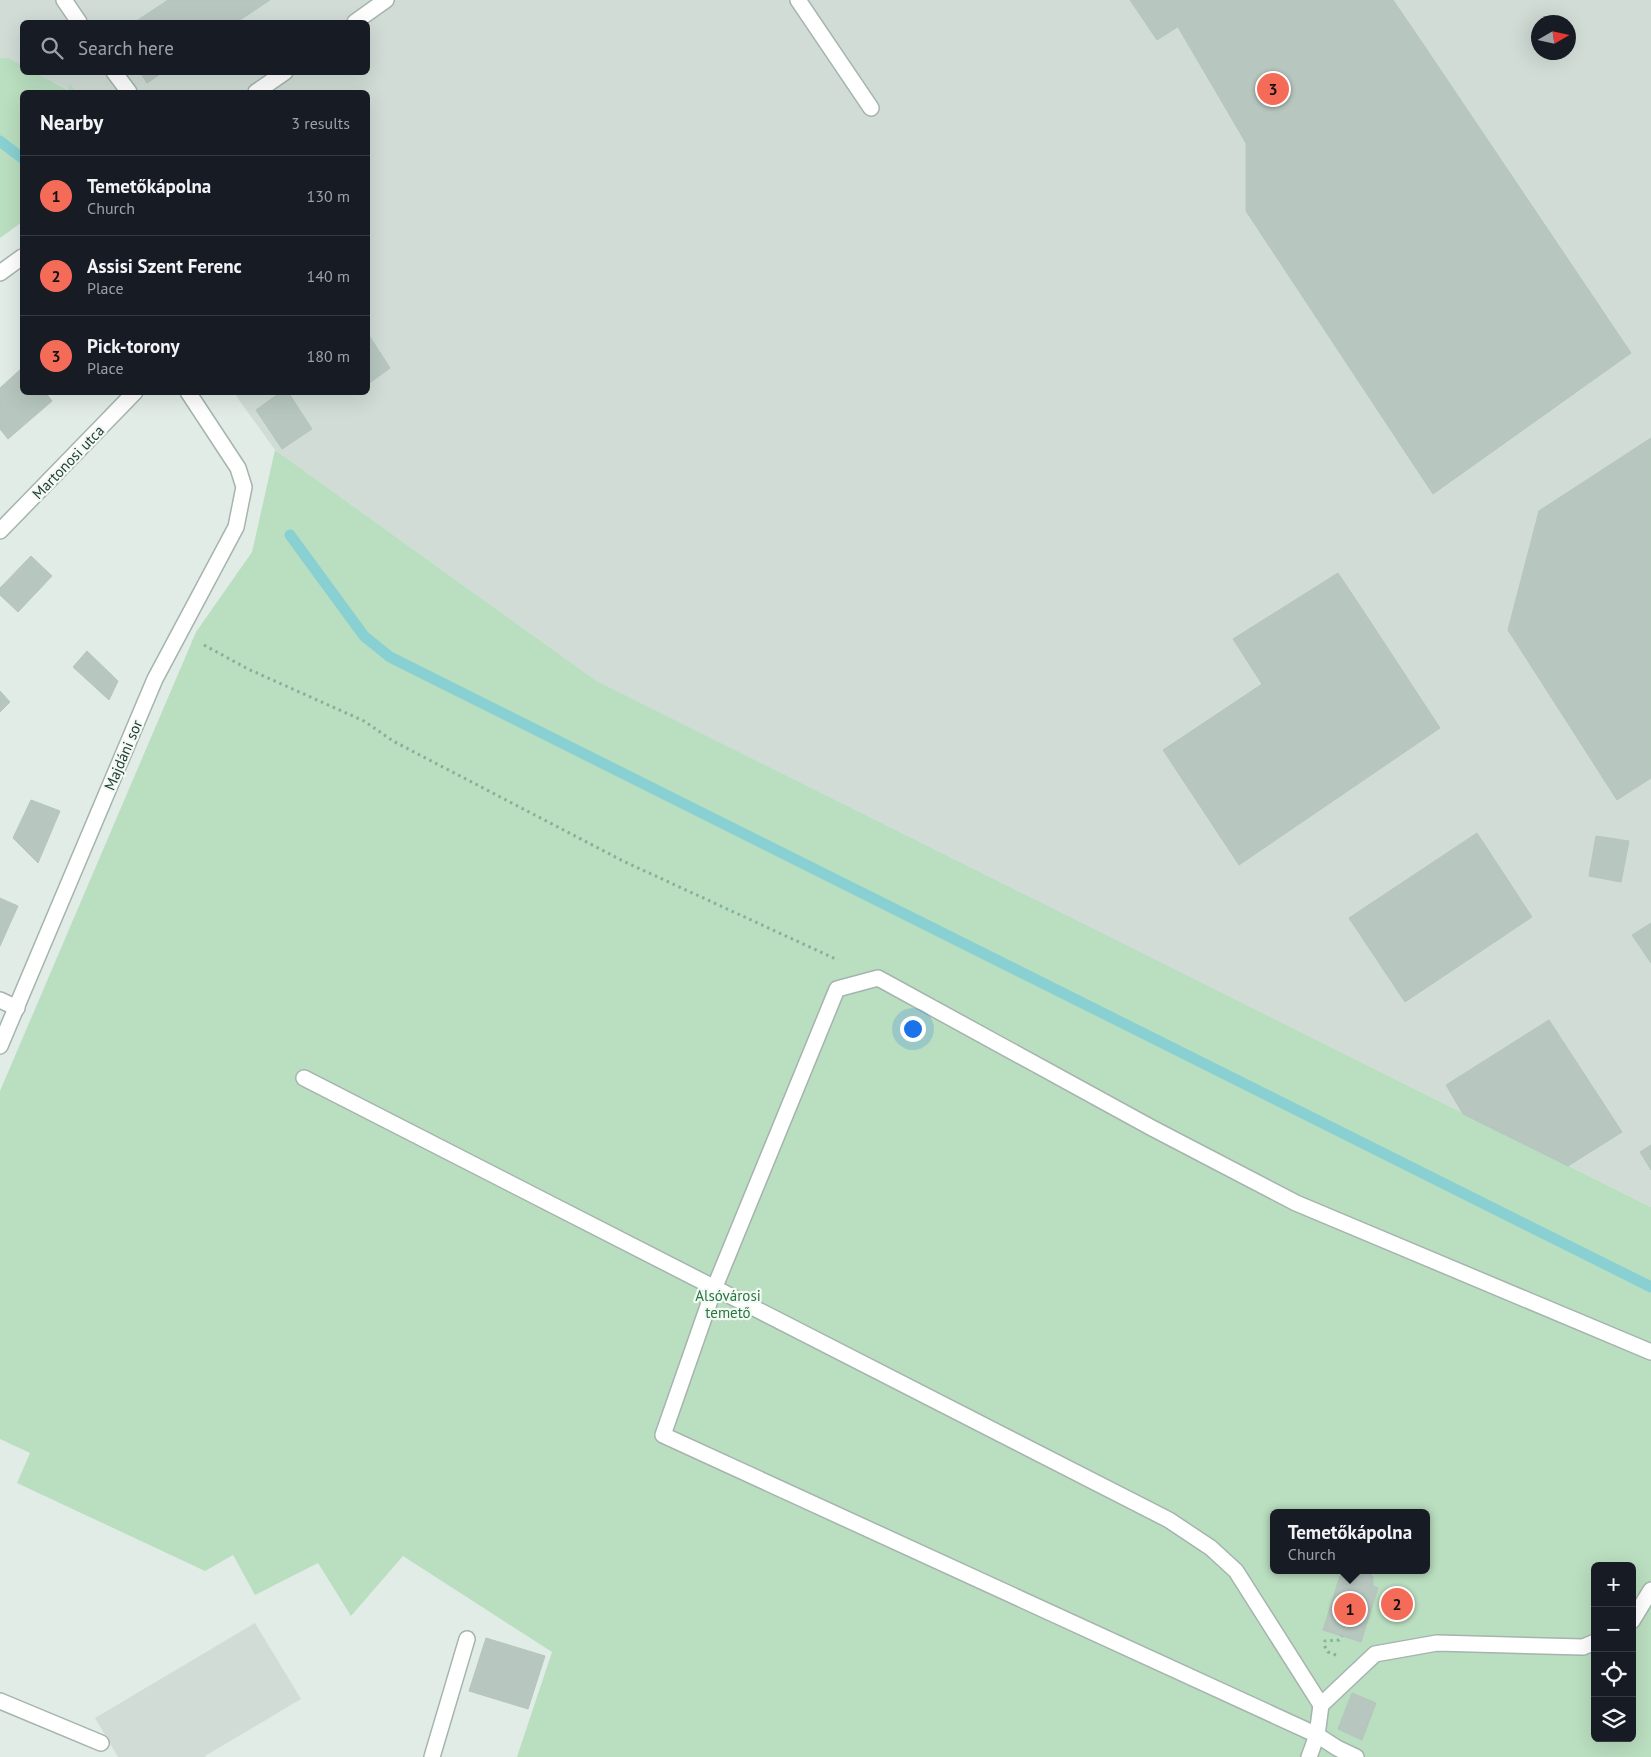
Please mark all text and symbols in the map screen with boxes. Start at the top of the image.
north arrow [1531,15,1576,60]
search box [20,20,370,75]
icon: search [38,34,66,62]
text: Search here [78,36,174,60]
pin: 3 [1257,70,1289,108]
text: Nearby [40,109,103,136]
text: 3 results [291,113,350,133]
text: Temetőkápolna [87,174,211,198]
text: 1 [51,186,61,206]
text: 130 m [307,186,350,206]
text: Church [87,198,135,218]
text: Assisi Szent Ferenc [87,254,242,278]
text: 2 [51,266,61,286]
text: 140 m [307,266,350,286]
text: Place [87,278,124,298]
text: Pick-torony [87,334,180,358]
text: 3 [51,346,61,366]
text: 180 m [307,346,350,366]
text: Place [87,358,124,378]
street label: Martonosi utca [28,421,108,503]
street label: Majdáni sor [100,717,146,793]
your location [900,1016,926,1042]
park label: Alsóvárosi temető [695,1286,761,1322]
popup [1270,1509,1430,1574]
text: Temetőkápolna [1288,1520,1412,1544]
text: Church [1288,1544,1336,1564]
map controls [1591,1562,1636,1742]
button: + [1591,1562,1636,1607]
pin: 2 [1381,1585,1413,1623]
pin: 1 [1334,1590,1366,1628]
button: − [1591,1607,1636,1652]
button: locate [1591,1652,1636,1697]
button: layers [1591,1697,1636,1742]

